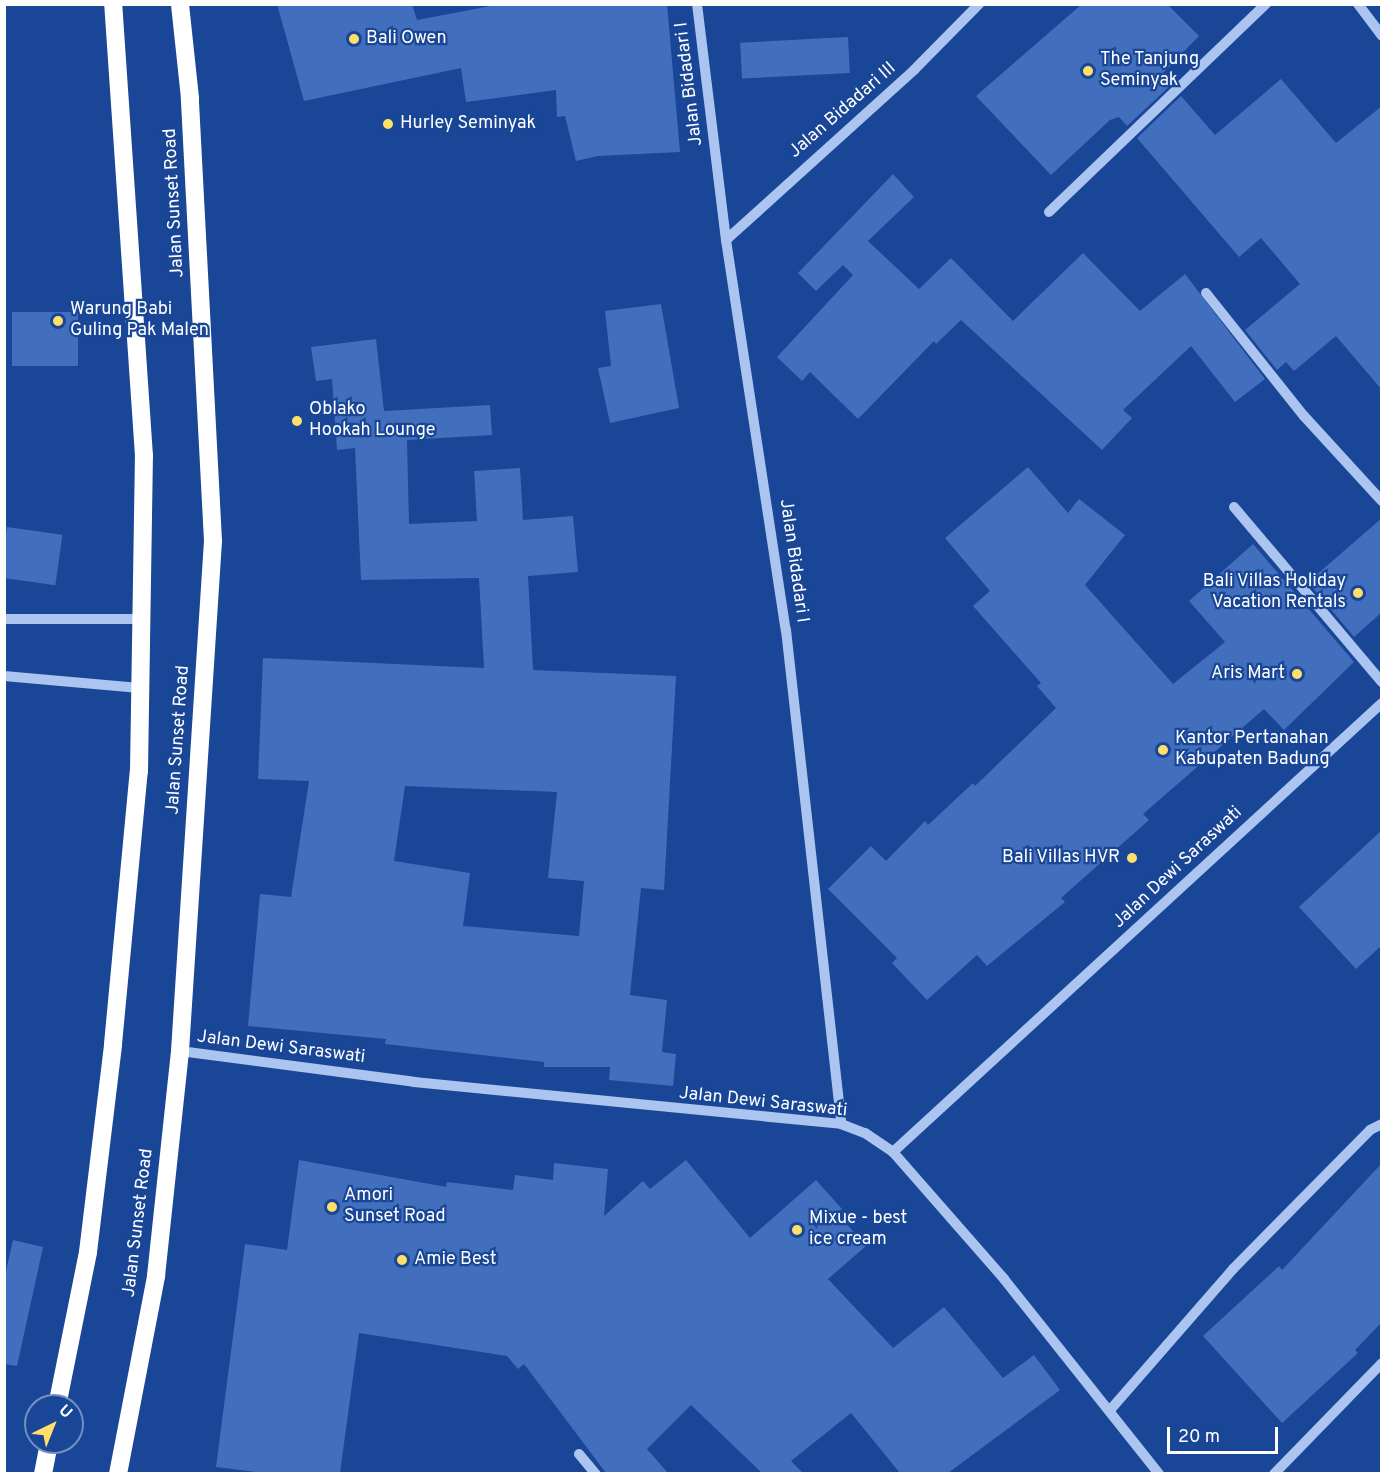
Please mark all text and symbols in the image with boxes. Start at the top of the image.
street label: Jalan Bidadari I [672,21,708,147]
place label: Bali Owen [366,28,447,50]
marker: Bali Owen [347,32,361,46]
place label: The Tanjung Seminyak [1100,50,1200,92]
street label: Jalan Bidadari III [785,59,901,163]
marker: The Tanjung Seminyak [1081,64,1095,78]
place label: Hurley Seminyak [400,113,536,135]
marker: Hurley Seminyak [381,117,395,131]
street label: Jalan Sunset Road [160,128,190,278]
place label: Warung Babi Guling Pak Malen [70,300,209,342]
marker: Warung Babi Guling Pak Malen [51,314,65,328]
place label: Oblako Hookah Lounge [309,400,435,442]
marker: Oblako Hookah Lounge [290,414,304,428]
street label: Jalan Bidadari I [774,498,812,624]
place label: Bali Villas Holiday Vacation Rentals [1202,572,1346,614]
marker: Bali Villas Holiday Vacation Rentals [1351,586,1365,600]
place label: Aris Mart [1211,663,1285,685]
street label: Jalan Sunset Road [163,665,195,815]
marker: Aris Mart [1290,667,1304,681]
place label: Kantor Pertanahan Kabupaten Badung [1175,729,1330,771]
marker: Kantor Pertanahan Kabupaten Badung [1156,743,1170,757]
street label: Jalan Dewi Saraswati [1109,802,1247,934]
place label: Bali Villas HVR [1001,847,1120,869]
marker: Bali Villas HVR [1125,851,1139,865]
street label: Jalan Dewi Saraswati [196,1027,366,1069]
street label: Jalan Dewi Saraswati [678,1083,848,1123]
street label: Jalan Sunset Road [119,1147,159,1299]
place label: Amori Sunset Road [344,1186,446,1228]
marker: Amori Sunset Road [325,1200,339,1214]
place label: Mixue - best ice cream [809,1209,907,1252]
marker: Mixue - best ice cream [790,1223,804,1237]
place label: Amie Best [414,1249,496,1271]
marker: Amie Best [395,1253,409,1267]
north arrow [24,1394,84,1454]
text: U [54,1401,76,1424]
scale bar [1170,1415,1281,1453]
text: 20 m [1178,1426,1220,1449]

